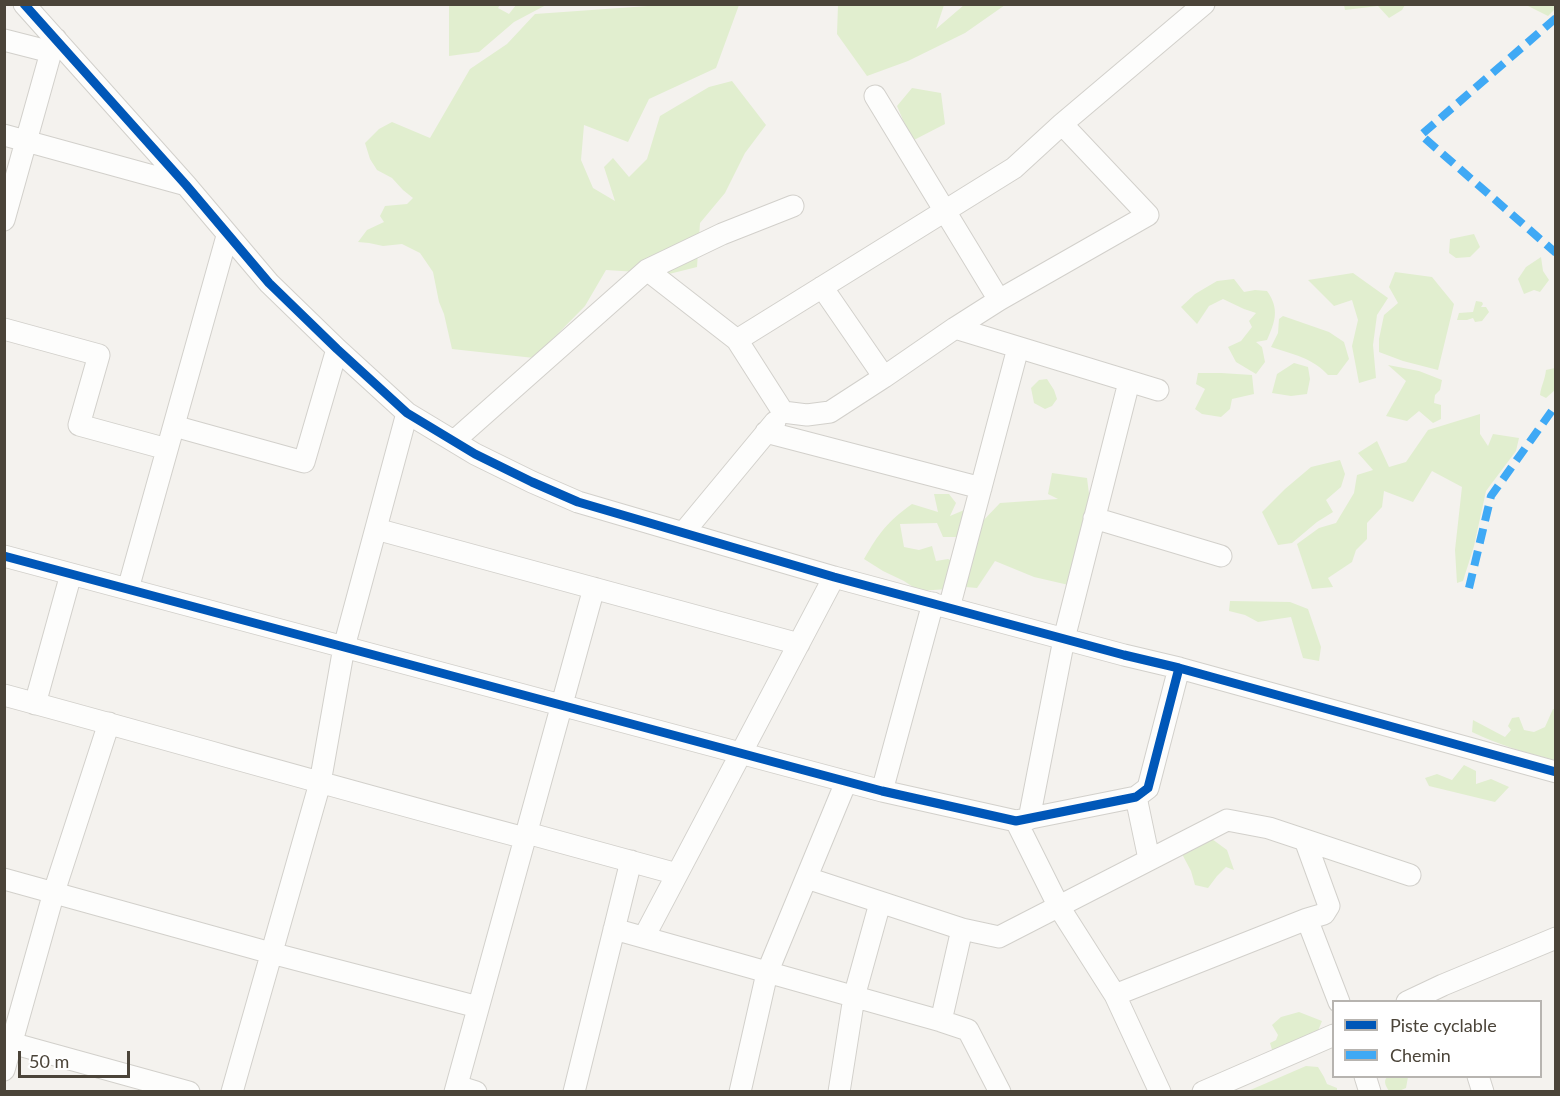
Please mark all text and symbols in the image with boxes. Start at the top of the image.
legend [1332,1000,1542,1078]
text: Piste cyclable [1390,1014,1497,1036]
scale bar [21,1039,134,1077]
text: Chemin [1390,1044,1451,1066]
text: 50 m [29,1050,69,1072]

